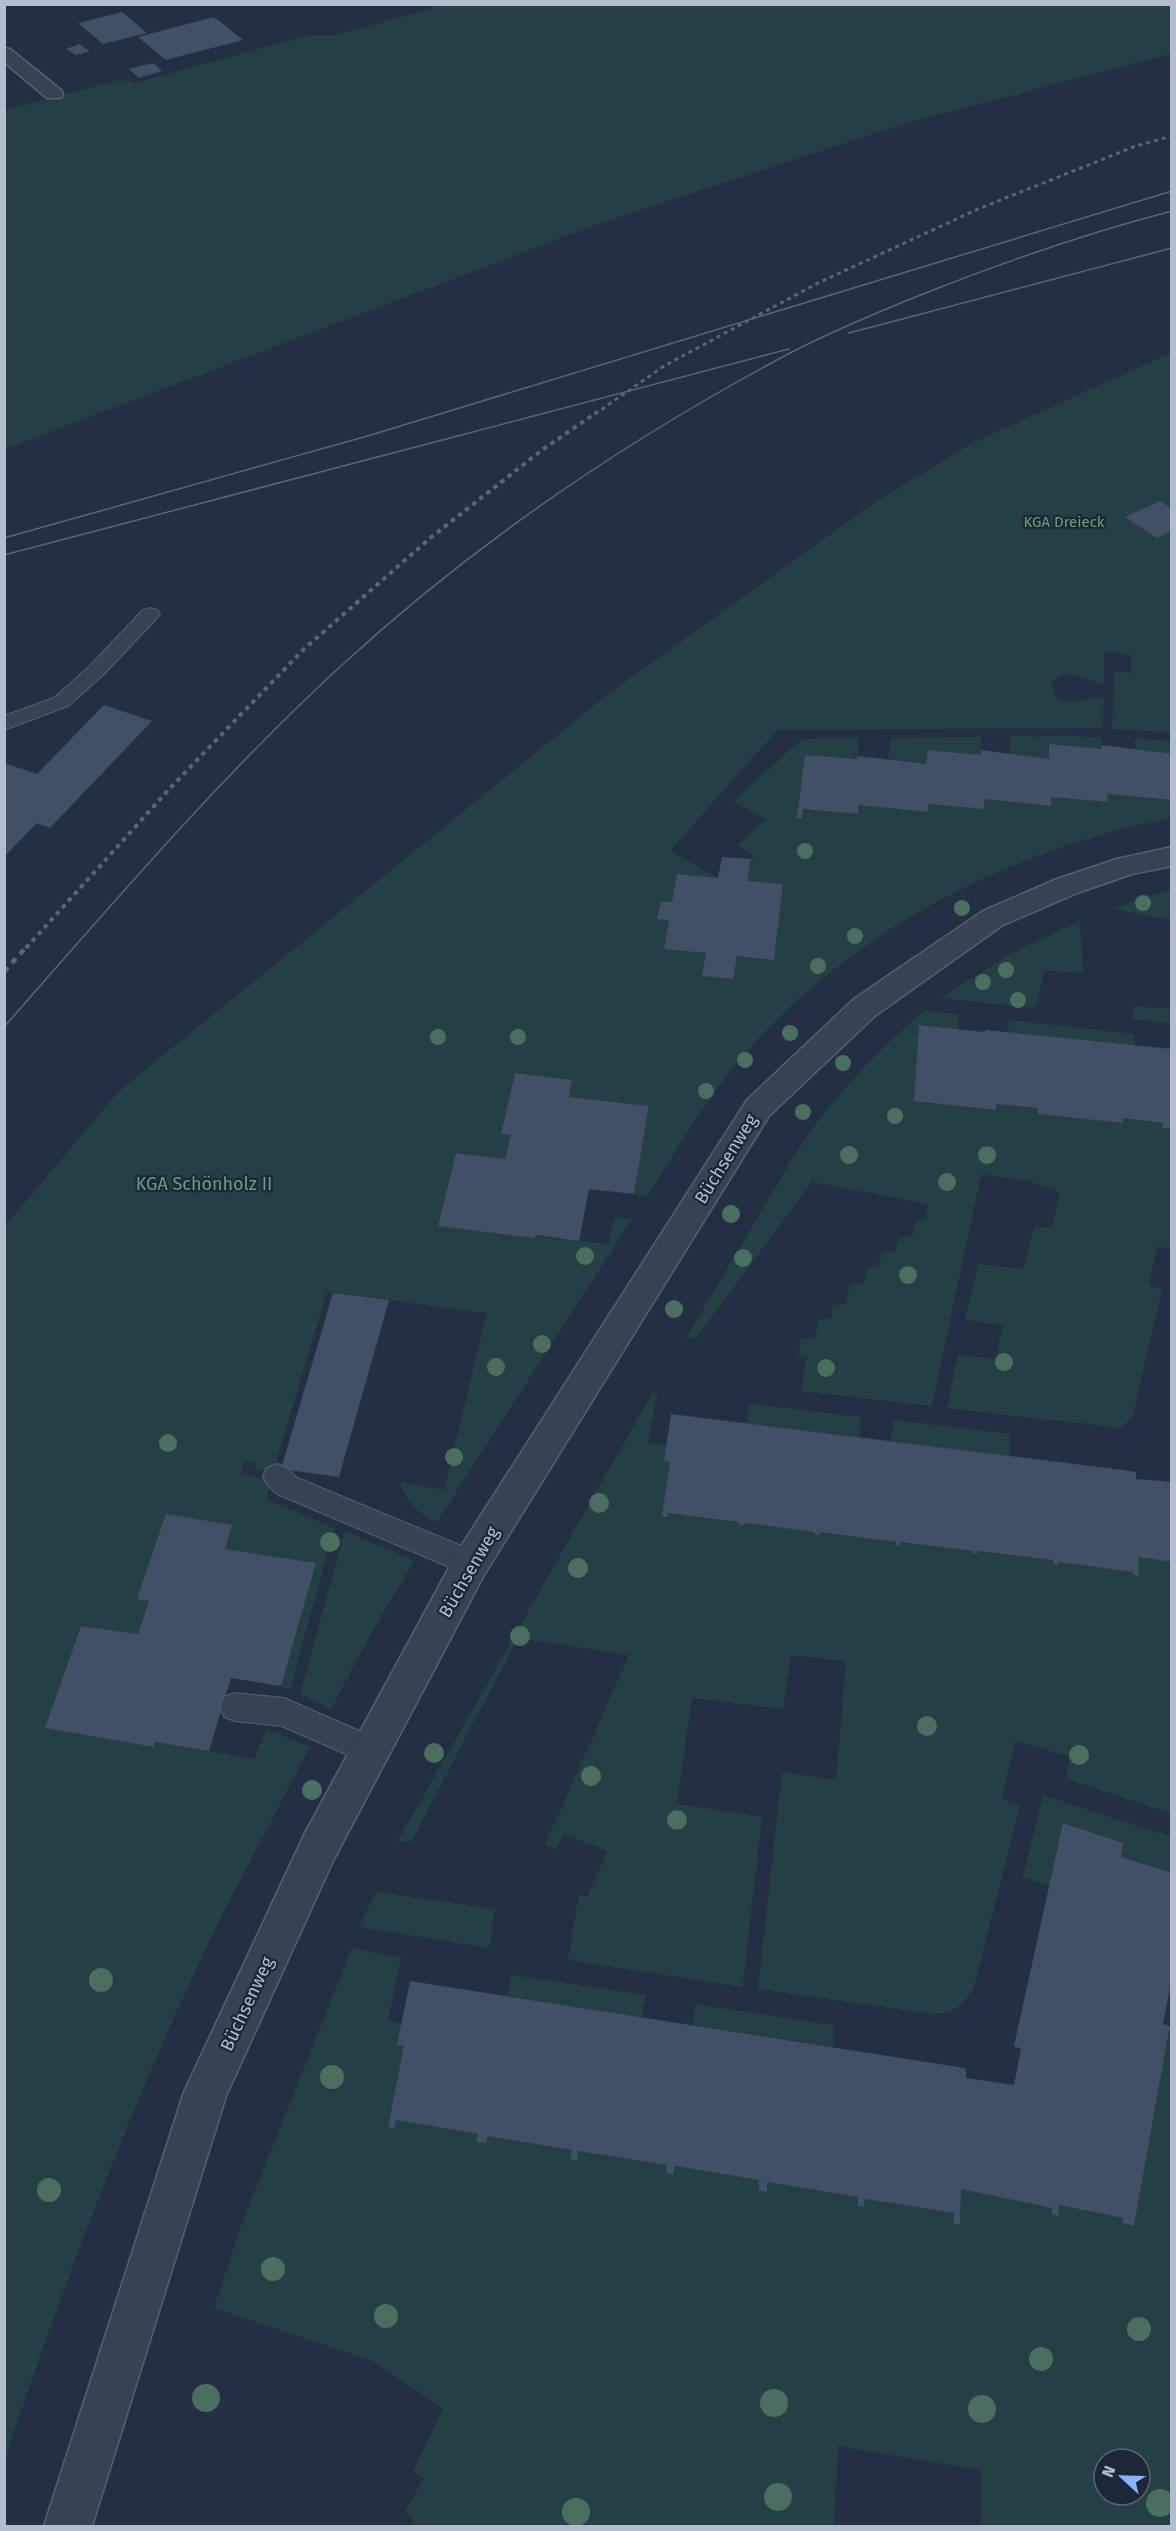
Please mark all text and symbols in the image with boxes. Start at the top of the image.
park label: KGA Dreieck [1023,513,1105,531]
street label: Büchsenweg [690,1110,763,1208]
park label: KGA Schönholz II [136,1173,272,1195]
street label: Büchsenweg [434,1522,504,1621]
street label: Büchsenweg [216,1953,279,2055]
north arrow [1092,2447,1152,2507]
text: N [1098,2463,1119,2480]

